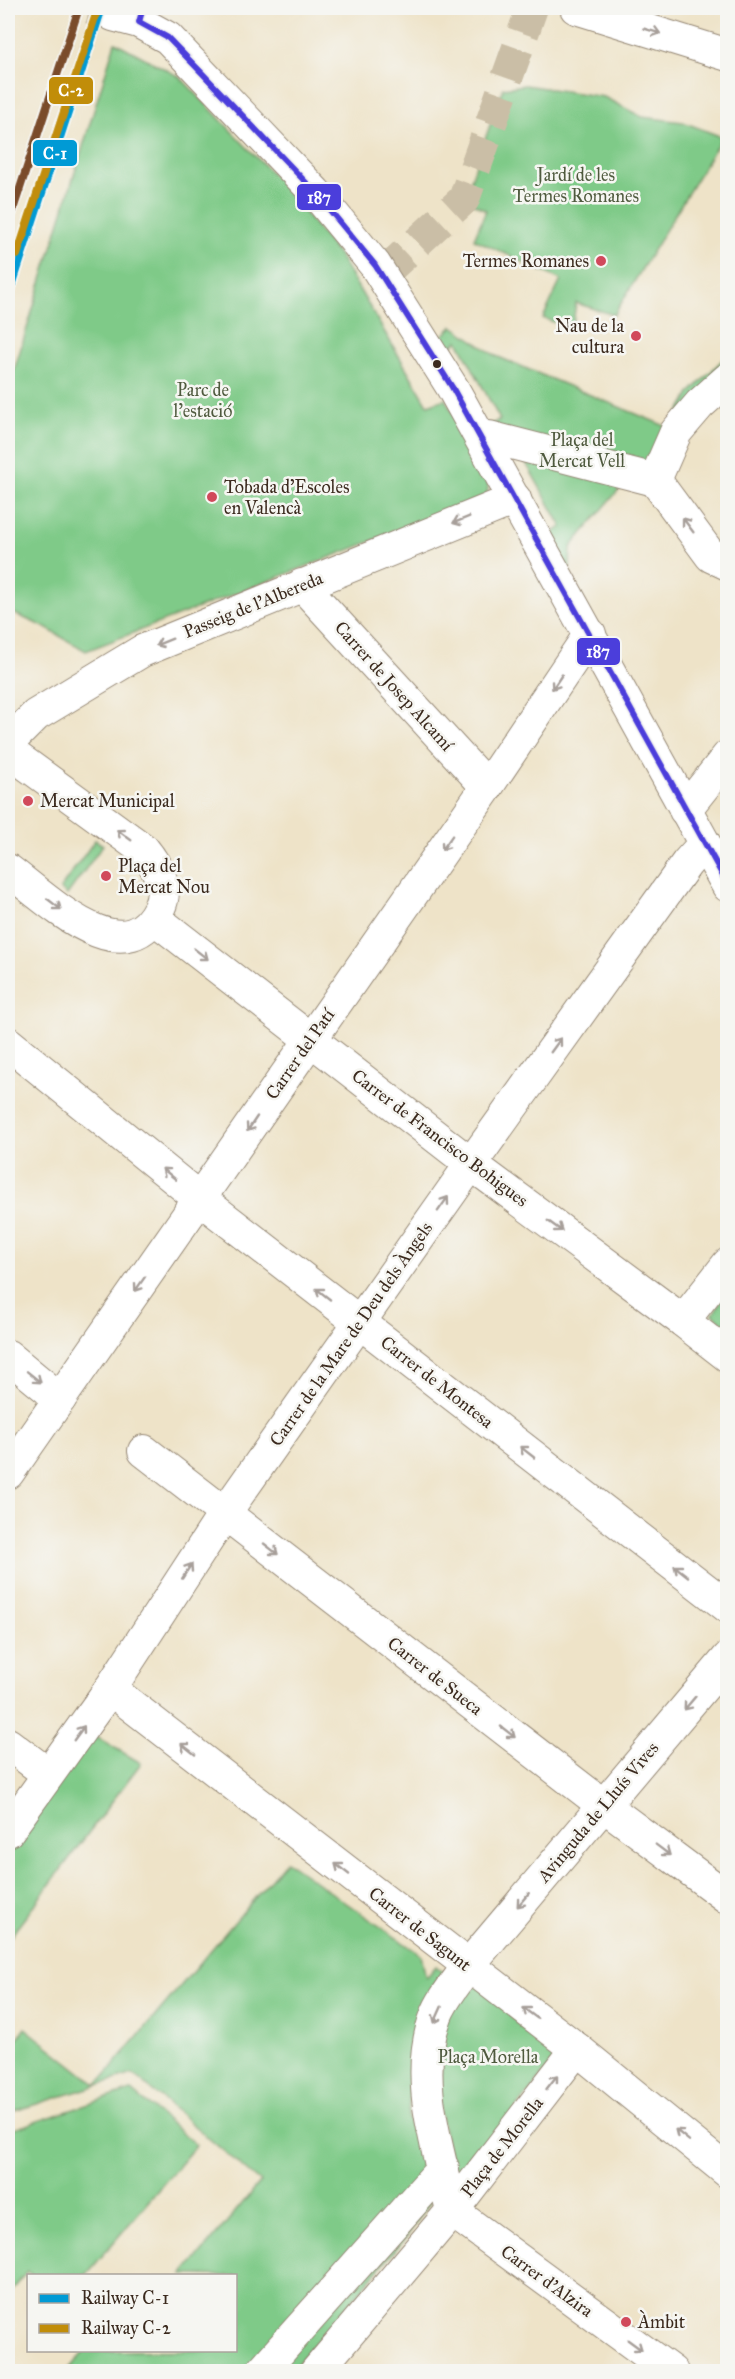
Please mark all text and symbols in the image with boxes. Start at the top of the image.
one-way arrow [642,26,661,37]
line badge: C-2 [48,76,94,105]
text: C-2 [58,81,85,100]
line badge: C-1 [32,139,78,167]
text: C-1 [43,144,68,163]
park label: Jardí de les Termes Romanes [513,164,639,207]
line badge: 187 [296,183,342,211]
text: 187 [307,188,331,207]
place label: Termes Romanes [463,250,589,272]
marker: Termes Romanes [594,254,608,268]
place label: Nau de la cultura [555,315,624,358]
marker: Nau de la cultura [629,329,643,343]
unlabelled marker [431,358,443,370]
park label: Parc de l'estació [174,379,232,422]
park label: Plaça del Mercat Vell [539,429,625,472]
place label: Tobada d'Escoles en Valencà [224,476,349,519]
marker: Tobada d'Escoles en Valencà [205,490,219,504]
one-way arrow [452,516,471,527]
one-way arrow [682,517,695,533]
street label: Passeig de l'Albereda [180,567,327,644]
street label: Carrer de Josep Alcamí [329,617,459,757]
one-way arrow [155,637,173,648]
line badge: 187 [576,637,621,666]
text: 187 [586,642,610,661]
one-way arrow [551,673,563,690]
place label: Mercat Municipal [40,790,175,812]
marker: Mercat Municipal [21,794,35,808]
one-way arrow [116,829,132,841]
one-way arrow [441,835,453,851]
place label: Plaça del Mercat Nou [118,855,210,898]
marker: Plaça del Mercat Nou [99,869,113,883]
one-way arrow [46,898,62,911]
one-way arrow [192,948,208,960]
street label: Carrer del Patí [261,1004,340,1104]
one-way arrow [550,1038,562,1054]
street label: Carrer de Francisco Bohigues [347,1064,533,1212]
one-way arrow [245,1115,258,1132]
one-way arrow [161,1167,177,1180]
one-way arrow [437,1196,449,1213]
street label: Carrer de la Mare de Deu dels Àngels [263,1216,438,1451]
one-way arrow [547,1220,563,1232]
one-way arrow [134,1275,146,1291]
one-way arrow [315,1287,331,1300]
street label: Carrer de Montesa [376,1331,498,1433]
one-way arrow [25,1371,41,1384]
one-way arrow [519,1445,535,1458]
one-way arrow [263,1542,279,1555]
one-way arrow [181,1563,193,1579]
one-way arrow [674,1564,690,1577]
street label: Carrer de Sueca [383,1632,487,1720]
one-way arrow [683,1695,697,1710]
one-way arrow [72,1725,85,1741]
one-way arrow [500,1726,516,1739]
street label: Avinguda de Lluís Vives [532,1737,664,1888]
one-way arrow [180,1743,196,1756]
one-way arrow [655,1844,671,1857]
one-way arrow [335,1862,351,1875]
street label: Carrer de Sagunt [364,1882,476,1977]
one-way arrow [517,1892,530,1908]
one-way arrow [431,2006,443,2024]
one-way arrow [522,2007,538,2020]
park label: Plaça Morella [438,2046,539,2068]
one-way arrow [546,2074,559,2090]
street label: Plaça de Morella [456,2092,548,2202]
one-way arrow [675,2128,690,2142]
street label: Carrer d'Alzira [497,2240,598,2322]
legend [27,2274,237,2352]
text: Railway C-1 [81,2287,169,2309]
place label: Àmbit [637,2309,686,2333]
marker: Àmbit [619,2315,633,2329]
text: Railway C-2 [81,2317,171,2339]
one-way arrow [627,2339,643,2351]

